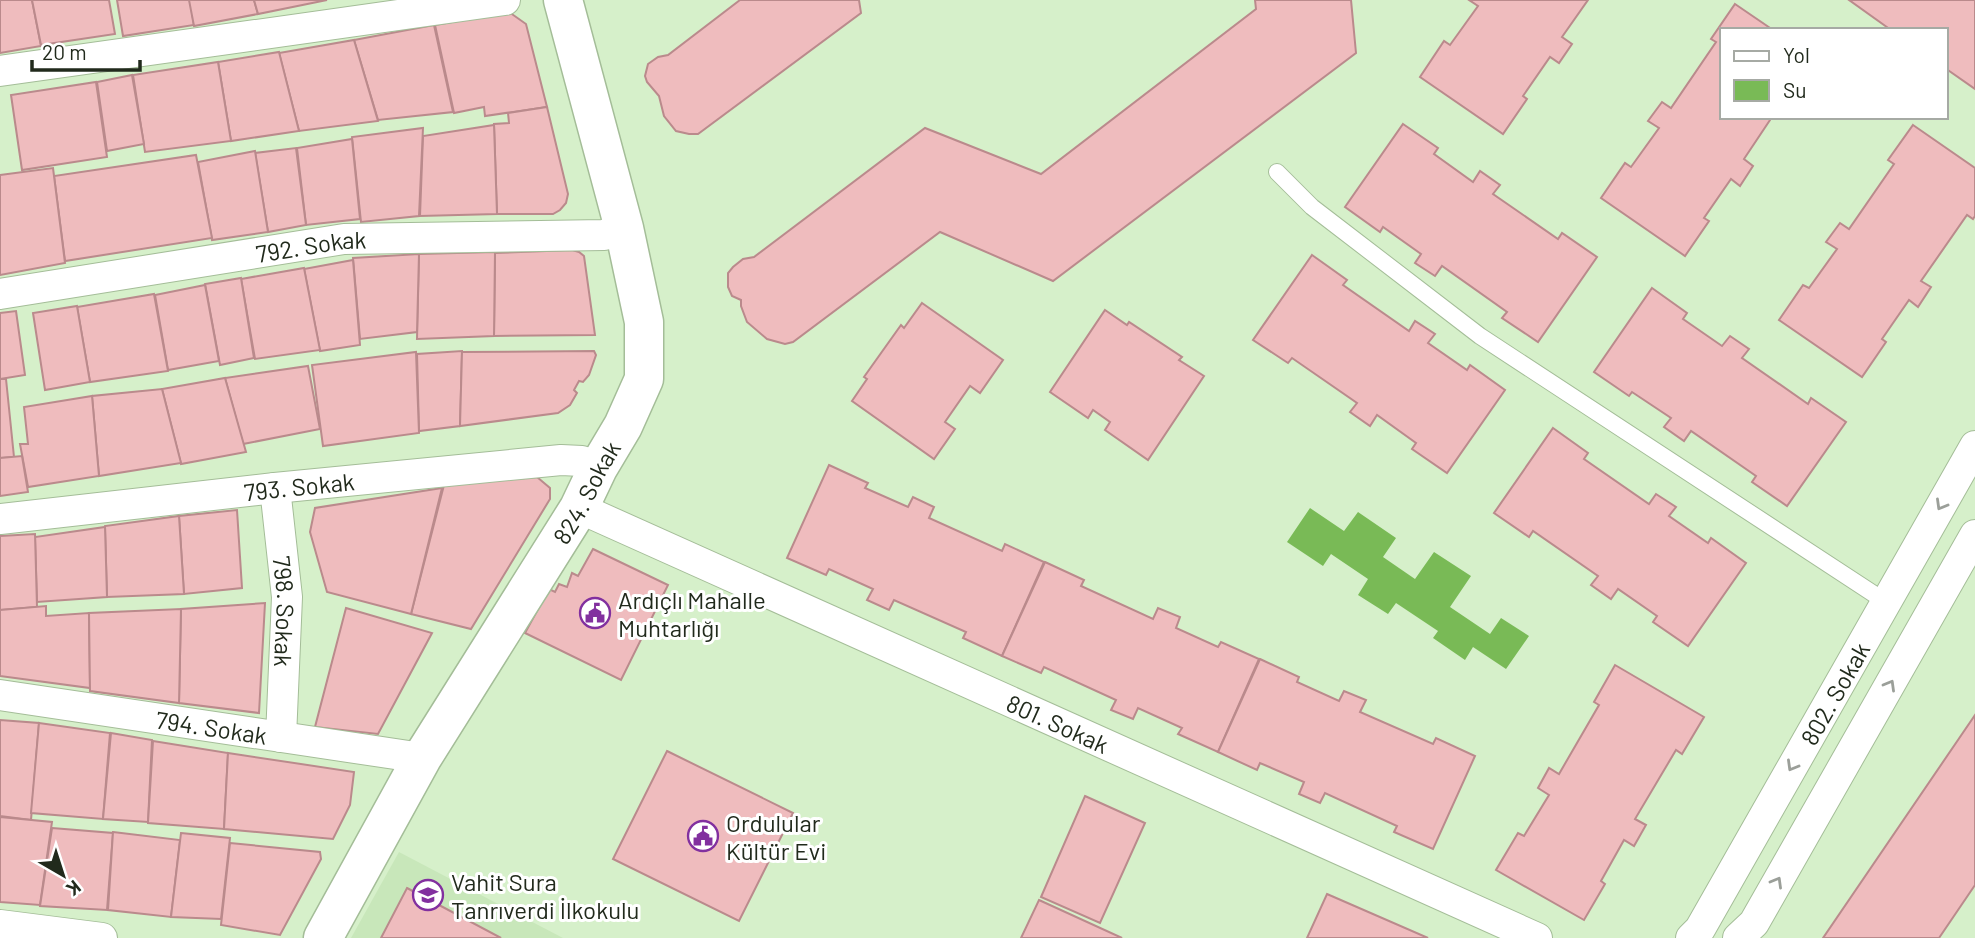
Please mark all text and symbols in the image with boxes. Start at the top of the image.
scale bar [32,28,140,72]
legend [1720,28,1947,119]
text: 20 m [42,39,87,64]
text: Yol [1783,42,1810,67]
text: Su [1783,77,1807,102]
street label: 792. Sokak [254,224,367,267]
street label: 824. Sokak [546,435,626,549]
street label: 793. Sokak [242,466,356,506]
one-way arrow [1936,498,1949,510]
street label: 798. Sokak [268,554,302,667]
place label: Ardıçlı Mahalle Muhtarlığı [618,585,766,642]
public building icon: Ardıçlı Mahalle Muhtarlığı [578,596,612,630]
street label: 802. Sokak [1793,637,1875,750]
one-way arrow [1882,679,1895,692]
street label: 801. Sokak [1003,688,1113,758]
street label: 794. Sokak [154,704,269,749]
one-way arrow [1787,759,1800,772]
place label: Ordulular Kültür Evi [726,808,826,865]
public building icon: Ordulular Kültür Evi [686,819,720,853]
north arrow [28,840,98,910]
place label: Vahit Sura Tanrıverdi İlkokulu [451,867,639,924]
text: K [62,876,86,901]
one-way arrow [1769,877,1782,890]
school or university icon: Vahit Sura Tanrıverdi İlkokulu [411,878,445,912]

